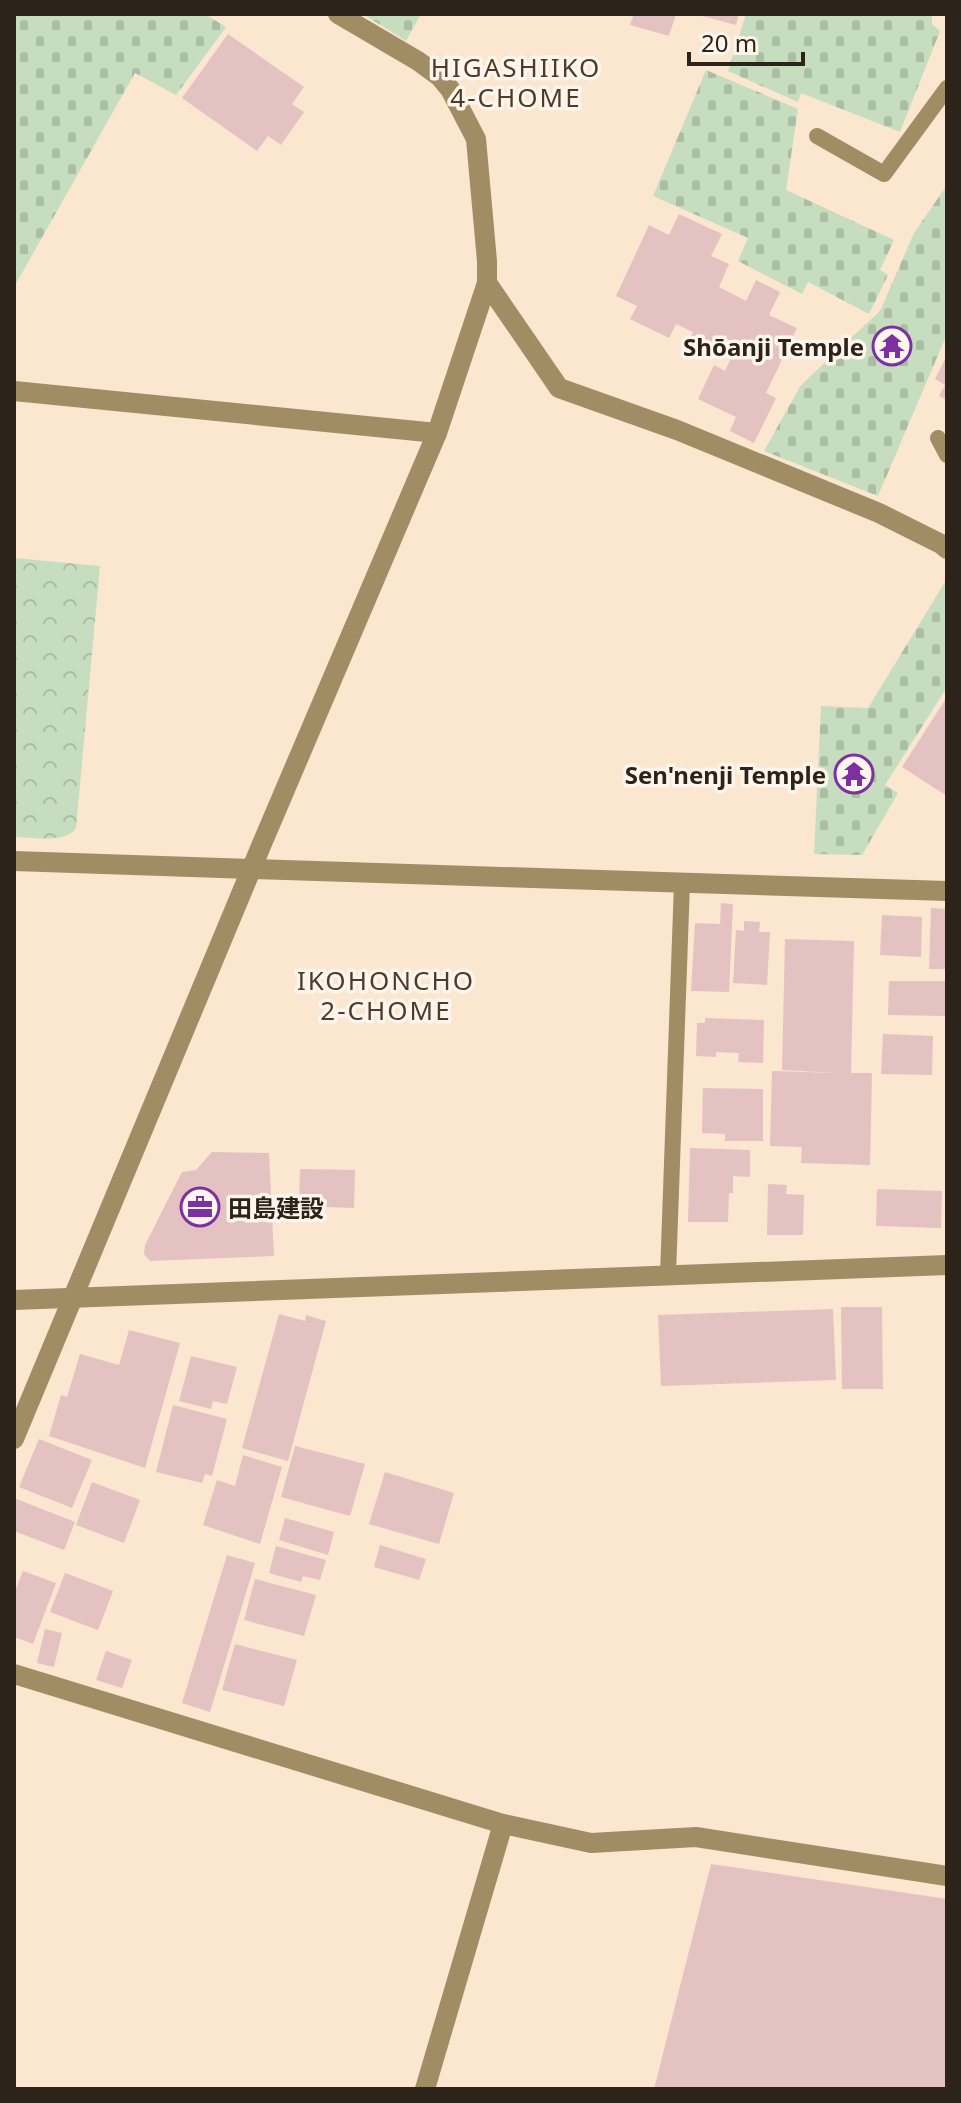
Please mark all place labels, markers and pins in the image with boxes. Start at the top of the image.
temple icon: Shōanji Temple [871,325,913,367]
place label: Shōanji Temple [683,330,864,363]
temple icon: Sen'nenji Temple [833,753,875,795]
place label: Sen'nenji Temple [625,758,826,791]
office icon: 田島建設 [179,1186,221,1228]
place label: 田島建設 [228,1191,324,1224]

